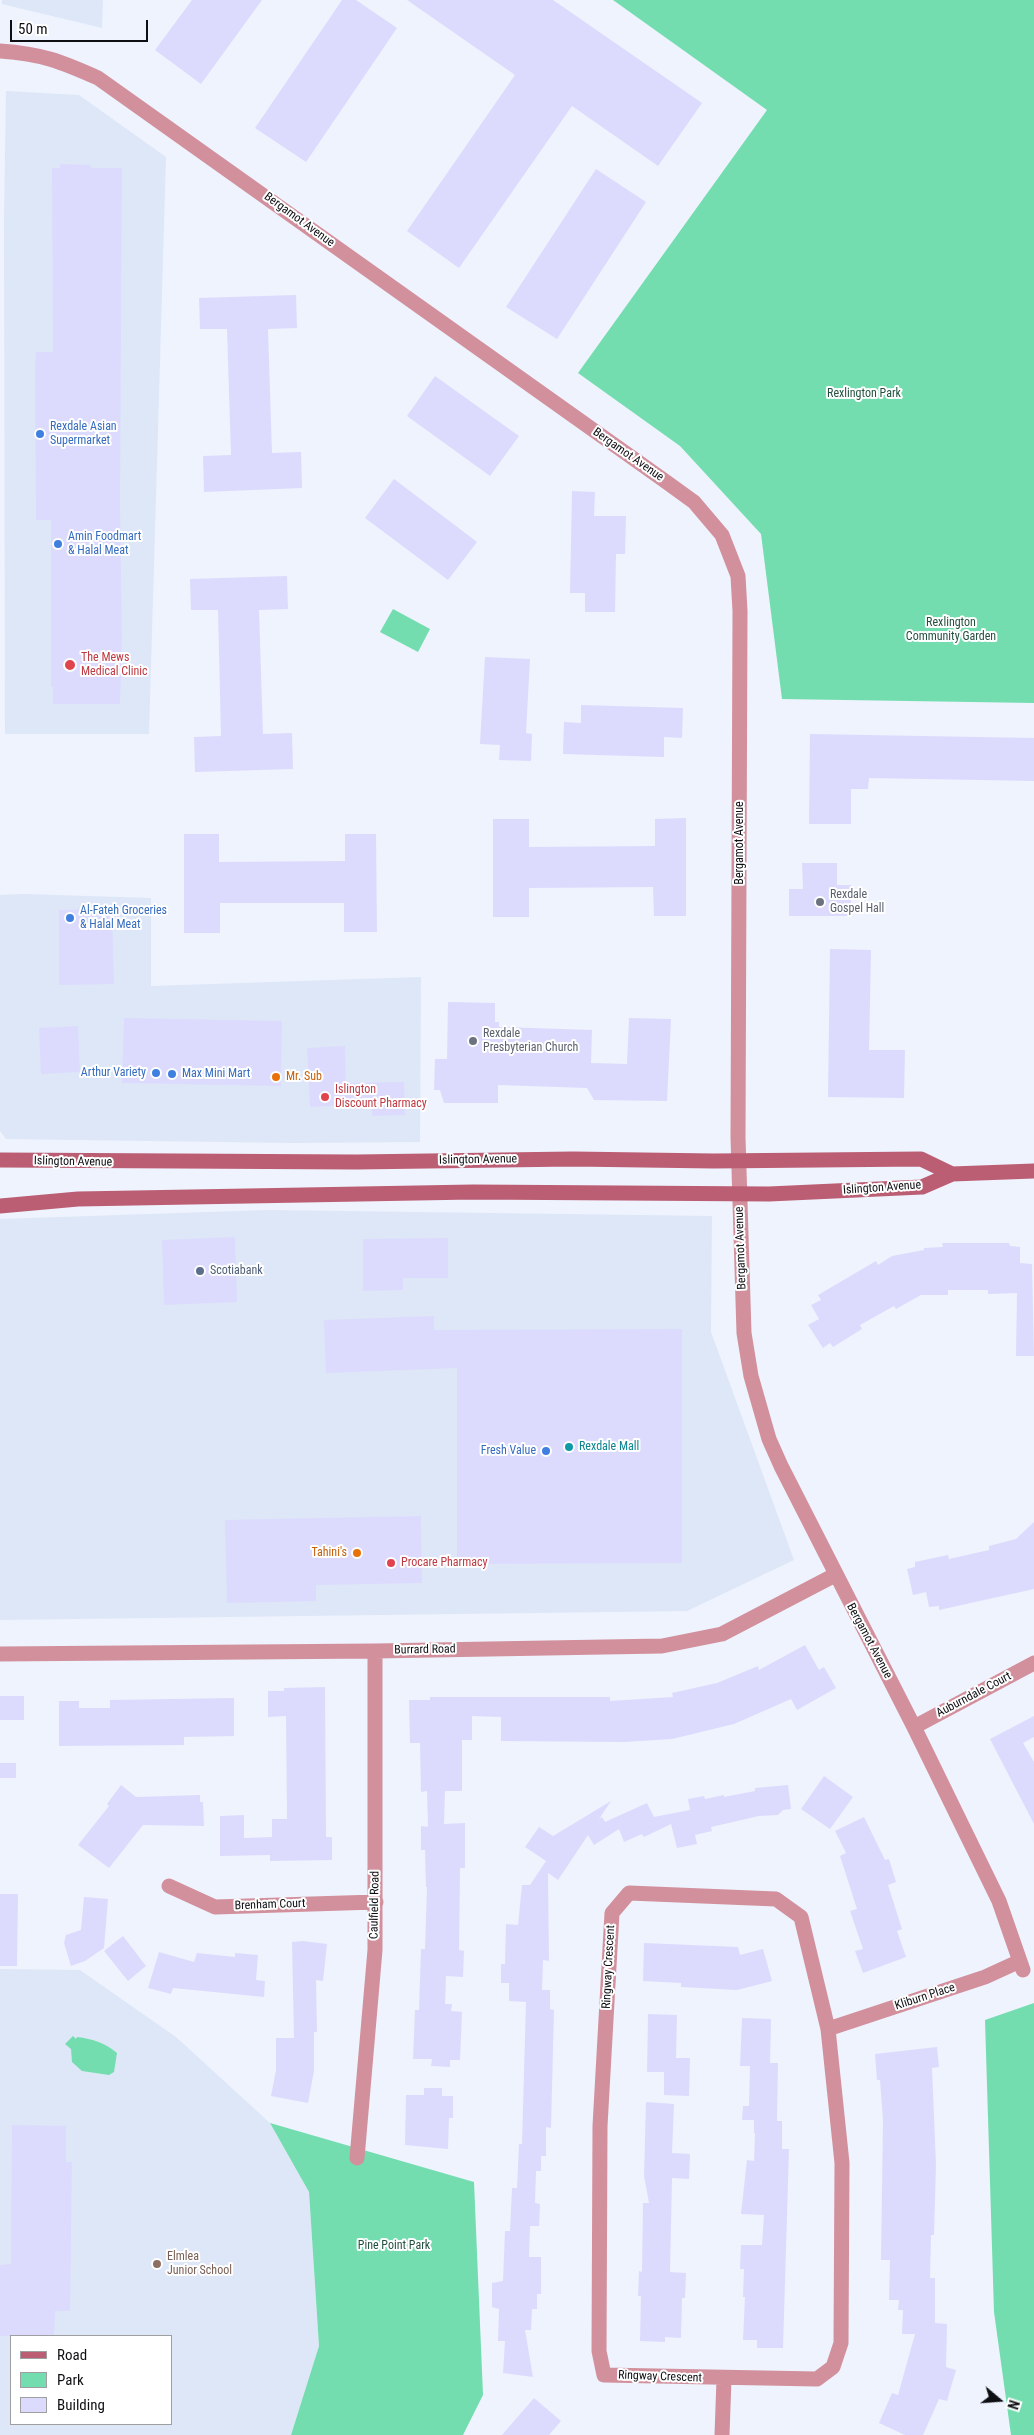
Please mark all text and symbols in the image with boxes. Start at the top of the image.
scale bar [12,10,150,42]
text: 50 m [18,20,48,38]
street label: Bergamot Avenue [261,190,337,250]
park label: Rexlington Park [827,387,901,401]
place label: Rexdale Asian Supermarket [50,420,117,448]
street label: Bergamot Avenue [590,425,666,485]
marker: Rexdale Asian Supermarket [34,428,46,440]
place label: Amin Foodmart & Halal Meat [68,530,141,558]
marker: Amin Foodmart & Halal Meat [52,538,64,550]
park label: Rexlington Community Garden [906,616,996,644]
place label: The Mews Medical Clinic [81,651,148,679]
marker: The Mews Medical Clinic [63,658,77,672]
street label: Bergamot Avenue [733,801,747,885]
place label: Rexdale Gospel Hall [830,888,884,916]
marker: Rexdale Gospel Hall [814,896,826,908]
place label: Al-Fateh Groceries & Halal Meat [80,904,167,932]
marker: Al-Fateh Groceries & Halal Meat [64,912,76,924]
place label: Rexdale Presbyterian Church [483,1027,578,1055]
marker: Rexdale Presbyterian Church [467,1035,479,1047]
place label: Arthur Variety [81,1066,146,1080]
marker: Arthur Variety [150,1067,162,1079]
place label: Max Mini Mart [182,1067,250,1081]
marker: Max Mini Mart [166,1068,178,1080]
place label: Mr. Sub [286,1070,322,1084]
marker: Mr. Sub [270,1071,282,1083]
place label: Islington Discount Pharmacy [335,1083,427,1111]
marker: Islington Discount Pharmacy [319,1091,331,1103]
street label: Islington Avenue [439,1152,517,1168]
street label: Islington Avenue [34,1154,112,1170]
street label: Islington Avenue [842,1178,922,1198]
street label: Bergamot Avenue [732,1206,750,1290]
place label: Scotiabank [210,1264,263,1278]
marker: Scotiabank [194,1265,206,1277]
place label: Rexdale Mall [579,1440,639,1454]
marker: Rexdale Mall [563,1441,575,1453]
place label: Fresh Value [481,1444,536,1458]
marker: Fresh Value [540,1445,552,1457]
place label: Tahini's [311,1546,347,1560]
marker: Tahini's [351,1547,363,1559]
place label: Procare Pharmacy [401,1556,488,1570]
marker: Procare Pharmacy [385,1557,397,1569]
street label: Bergamot Avenue [843,1601,895,1681]
street label: Burrard Road [394,1642,456,1658]
street label: Auburndale Court [934,1669,1014,1721]
street label: Caulfield Road [367,1871,383,1939]
street label: Brenham Court [234,1897,306,1913]
street label: Ringway Crescent [600,1925,618,2009]
street label: Kliburn Place [893,1981,957,2013]
park label: Pine Point Park [358,2239,430,2253]
place label: Elmlea Junior School [167,2250,232,2278]
marker: Elmlea Junior School [151,2258,163,2270]
legend [10,2335,172,2425]
text: Road [57,2346,87,2364]
street label: Ringway Crescent [618,2368,702,2386]
text: Park [57,2371,84,2389]
north arrow [974,2375,1024,2425]
text: Building [57,2396,105,2414]
text: N [1004,2398,1022,2411]

